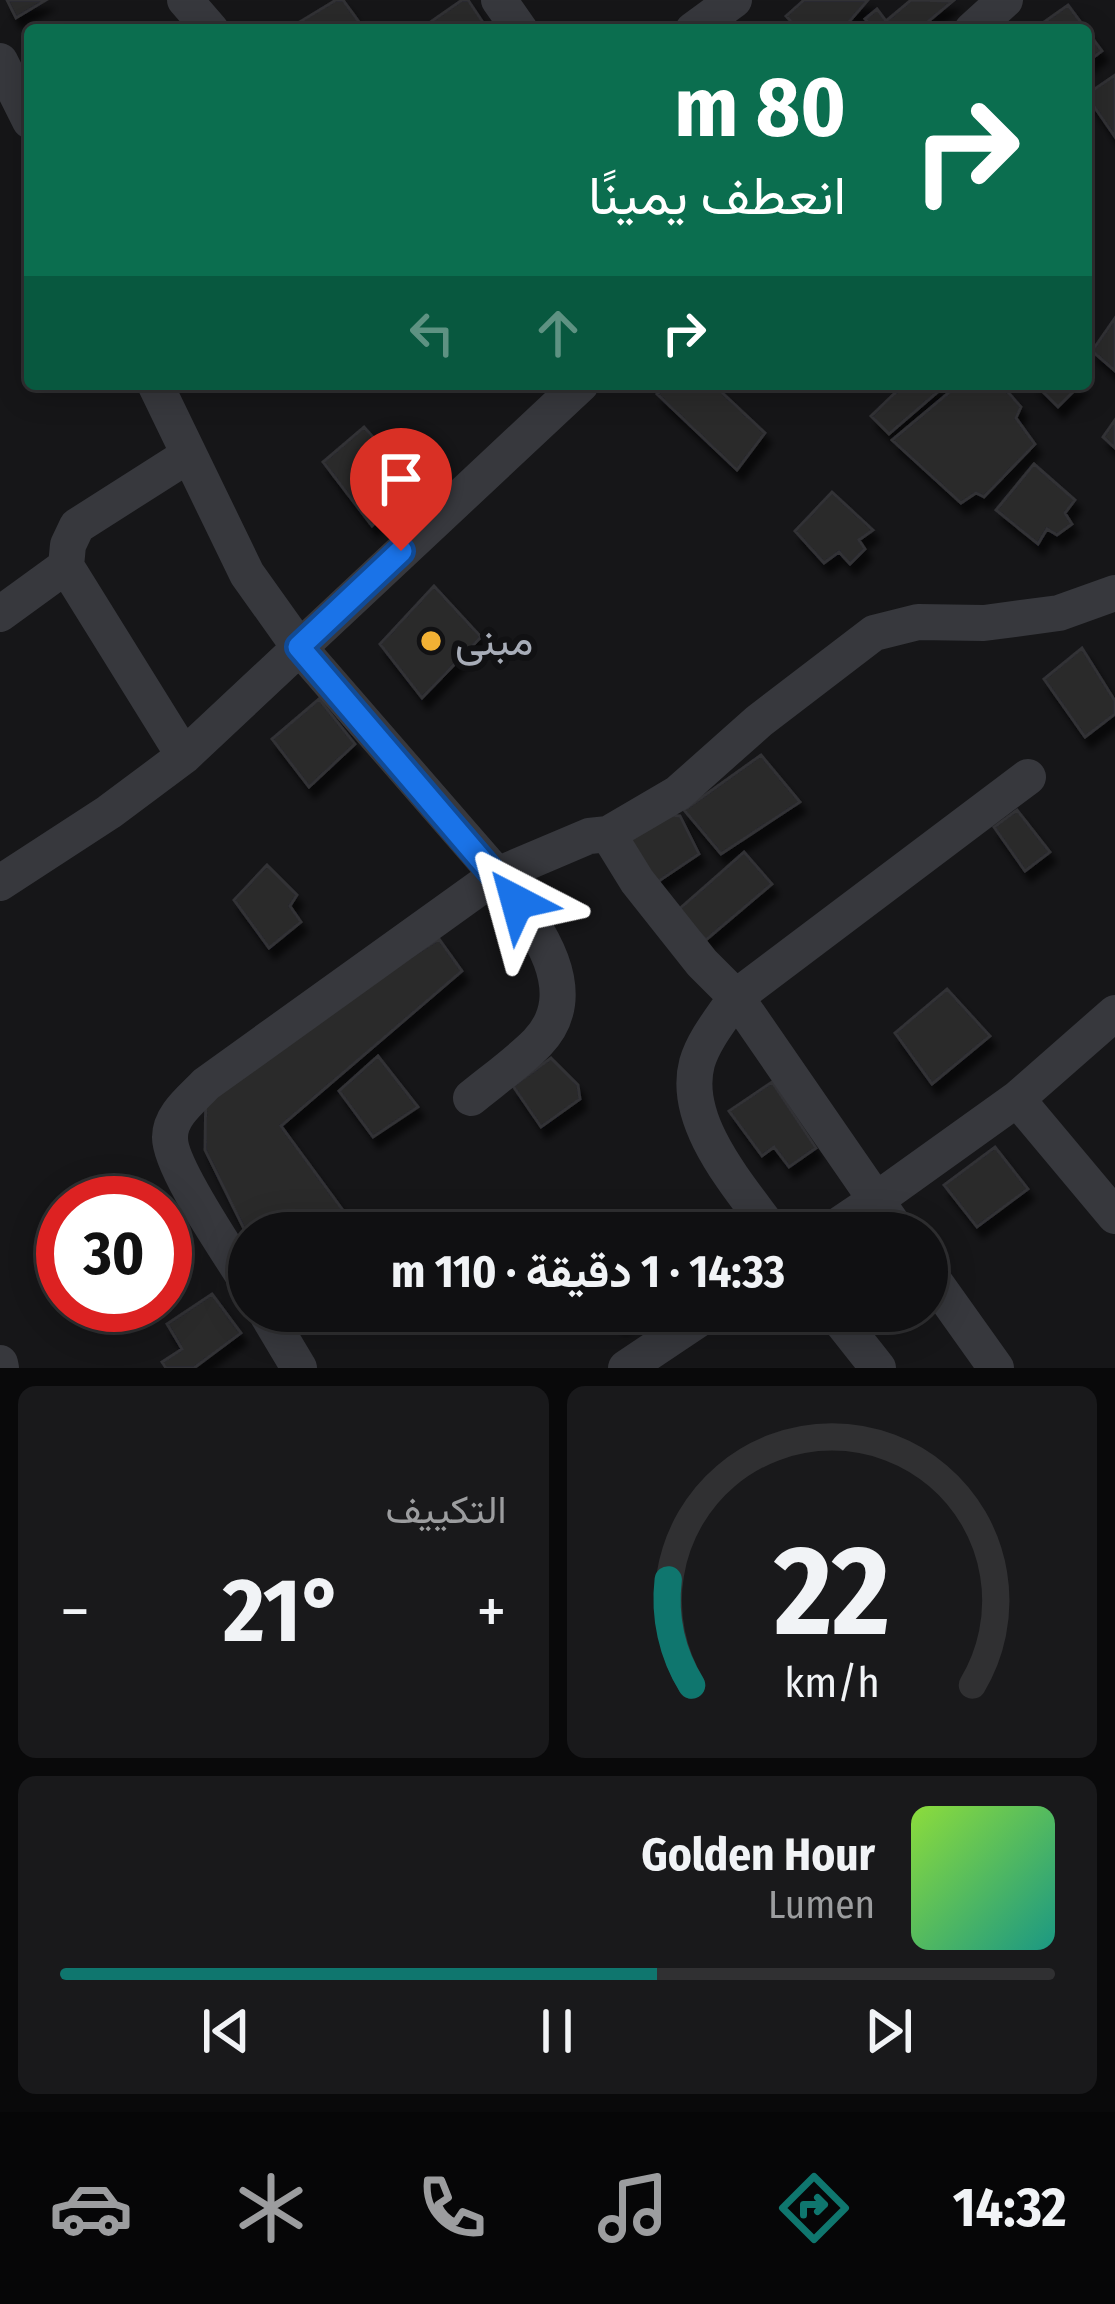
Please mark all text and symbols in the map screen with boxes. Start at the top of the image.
text: 80 m [674,57,846,158]
icon: right [888,72,1044,228]
text: انعطف يمينًا [588,164,846,228]
icon: left [399,300,465,366]
icon: ahead [525,300,591,366]
icon: right [651,300,717,366]
pin [350,428,452,551]
icon: arrive [368,446,434,512]
place label: مبنى [455,616,533,666]
marker: مبنى [418,628,444,654]
position arrow [454,839,580,965]
speed limit sign: 30 [36,1176,192,1332]
text: 14:33 · 1 دقيقة · 110 m [391,1245,785,1299]
text: التكييف [386,1487,507,1533]
text: 22 [773,1517,890,1667]
text: 21° [223,1557,343,1665]
text: − [60,1572,90,1651]
text: + [476,1572,506,1651]
text: km/h [784,1657,880,1708]
text: Golden Hour [641,1828,875,1882]
text: Lumen [768,1882,875,1928]
icon: previous [193,1998,259,2064]
icon: pause [524,1998,590,2064]
icon: next [856,1998,922,2064]
icon: car [49,2166,133,2250]
icon: climate [229,2166,313,2250]
icon: phone [410,2166,494,2250]
icon: music [591,2166,675,2250]
icon: directions [772,2166,856,2250]
text: 14:32 [953,2176,1067,2240]

